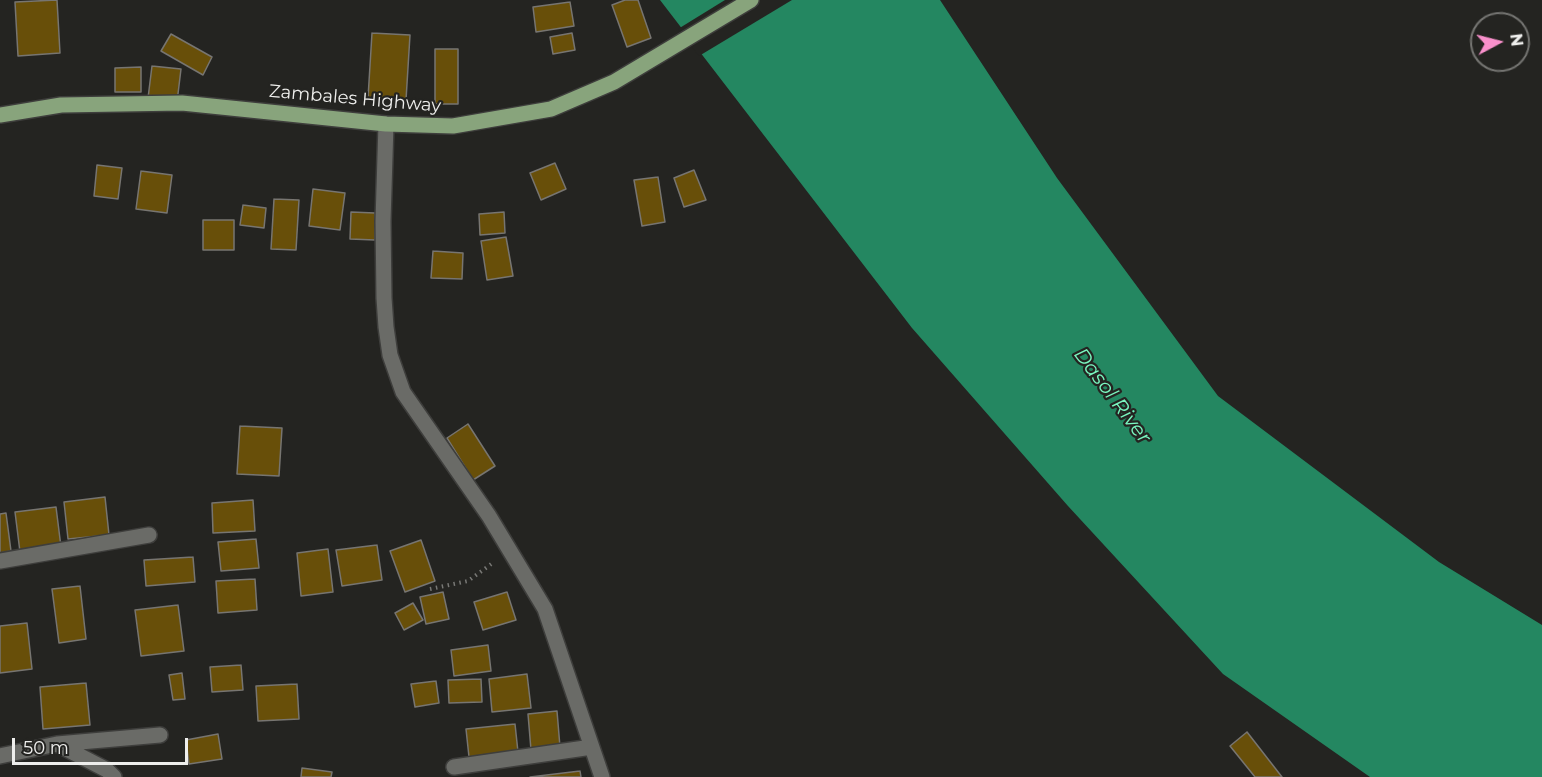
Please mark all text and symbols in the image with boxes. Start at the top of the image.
north arrow [1470,12,1530,72]
text: N [1506,32,1527,48]
street label: Zambales Highway [268,81,442,117]
water label: Dasol River [1068,343,1156,449]
scale bar [15,726,190,764]
text: 50 m [23,737,69,759]

